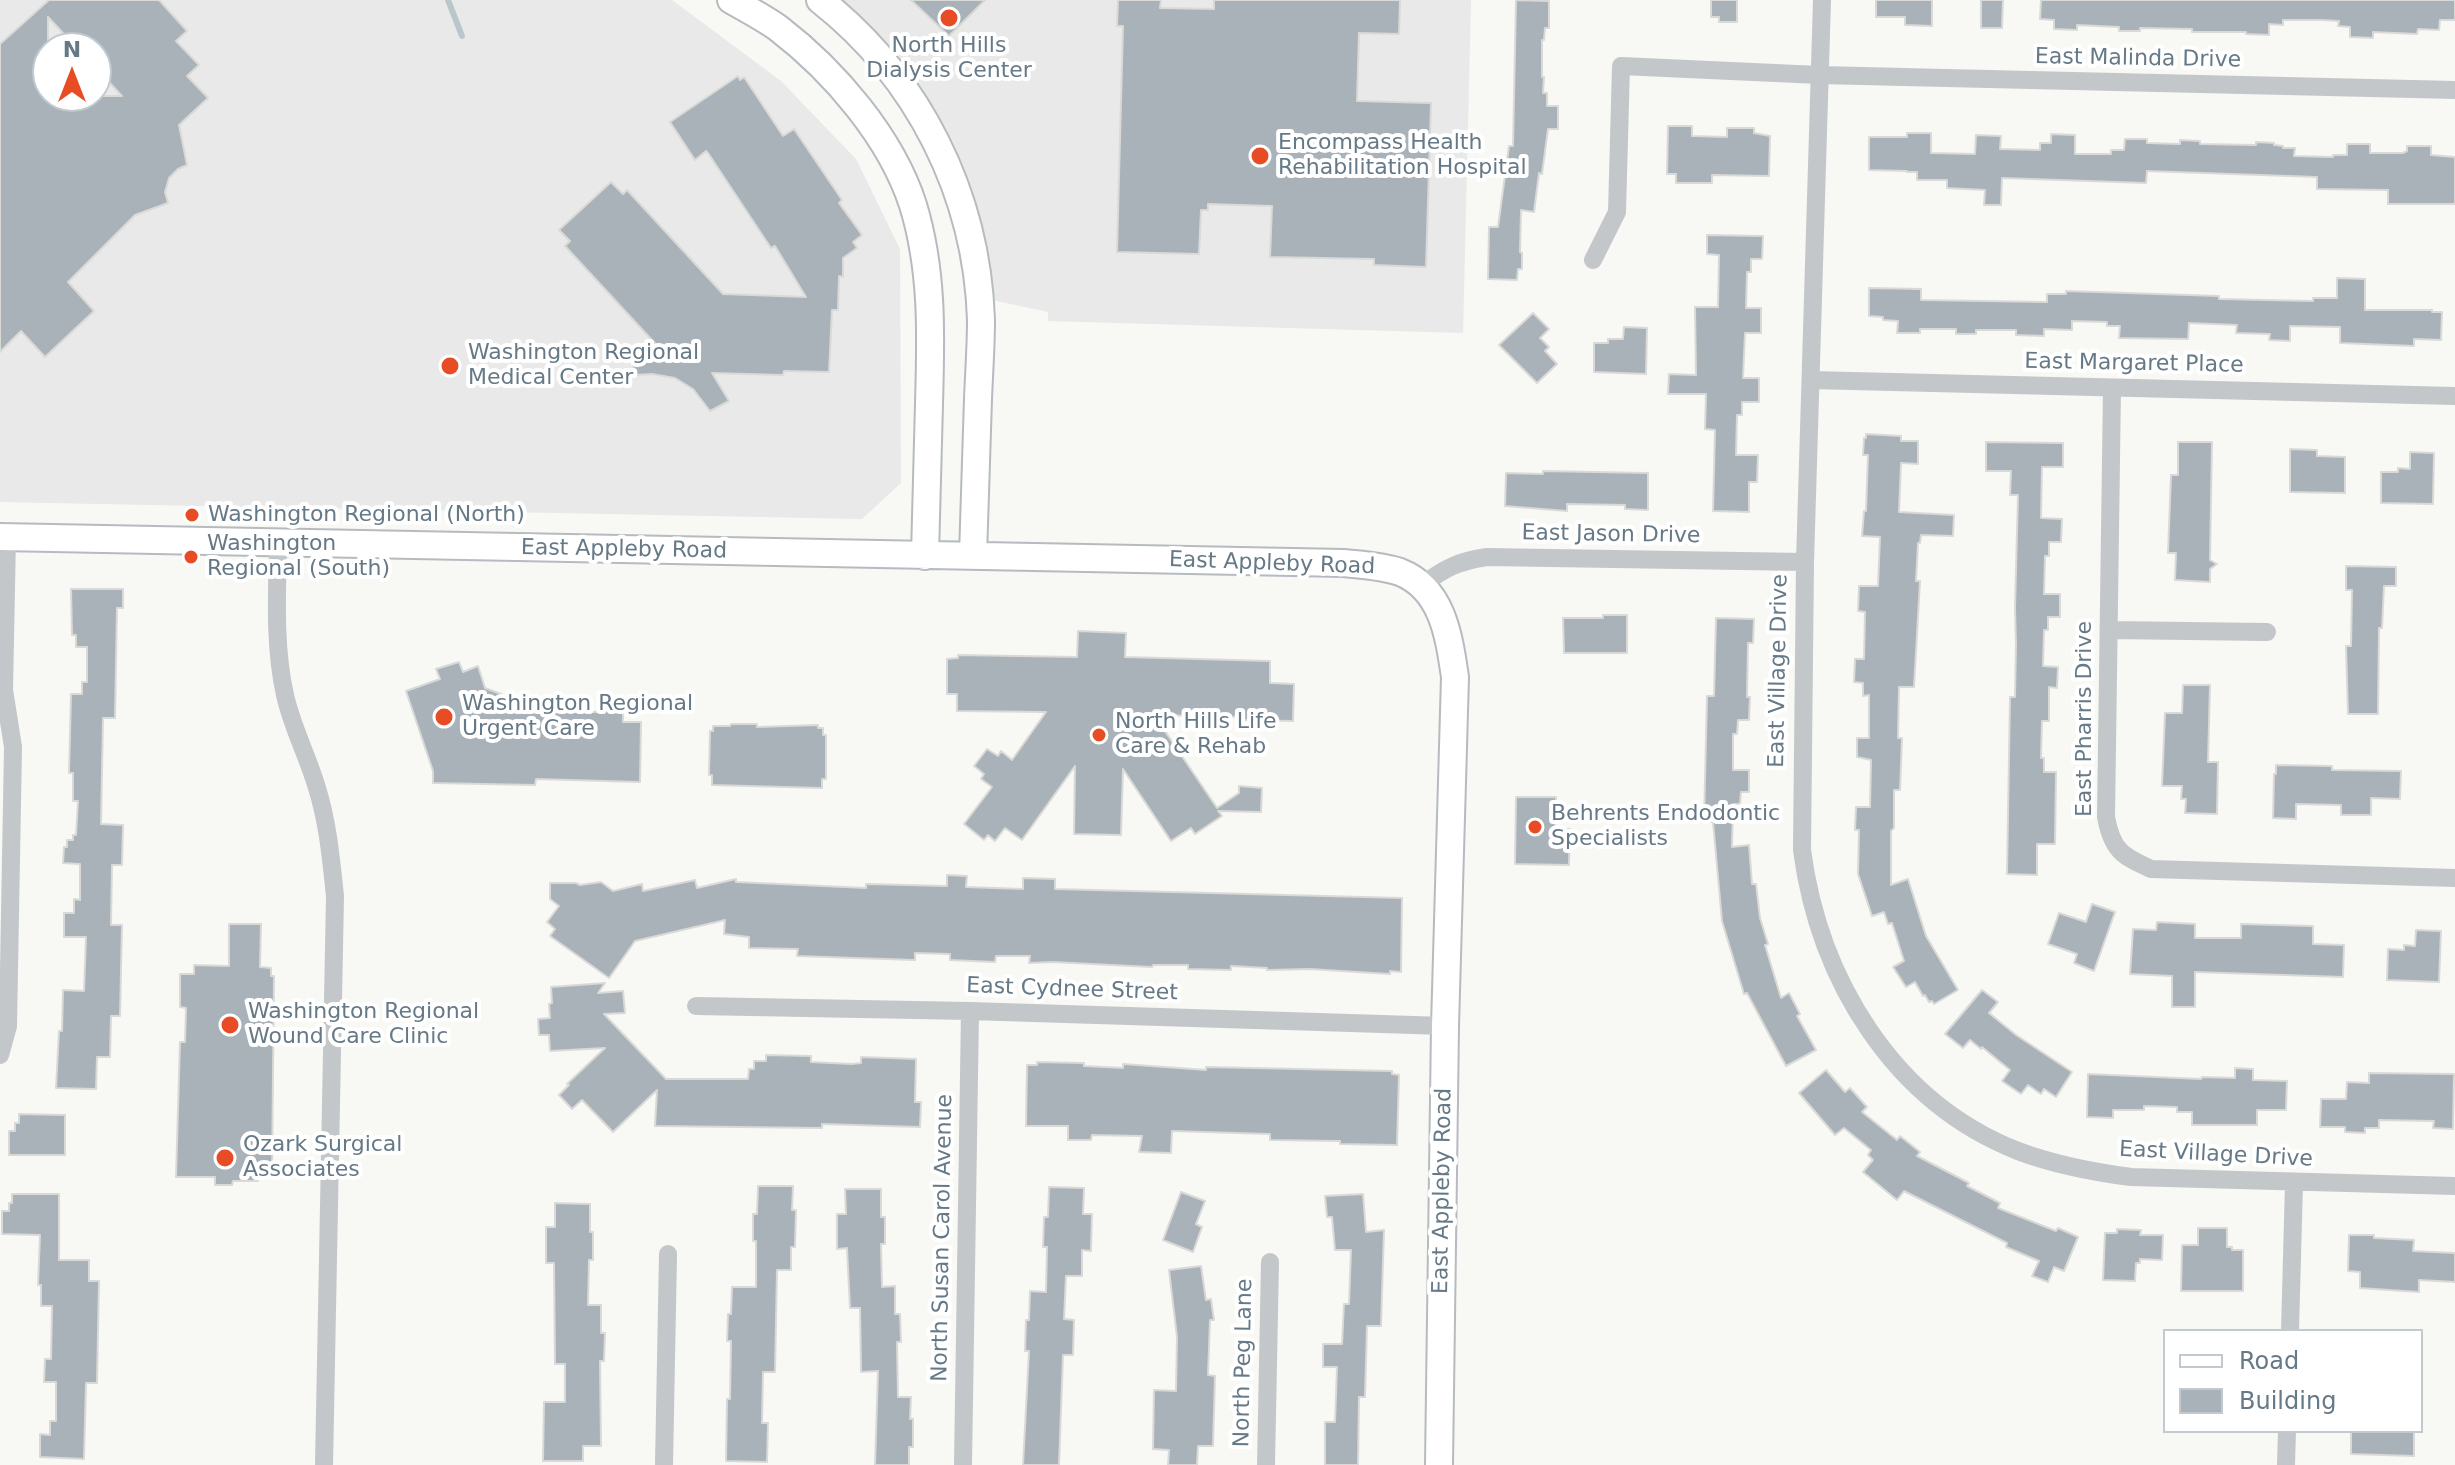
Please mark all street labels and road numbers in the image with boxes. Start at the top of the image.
street label: East Malinda Drive [2035,44,2241,74]
street label: East Margaret Place [2024,349,2244,379]
street label: East Jason Drive [1521,520,1701,550]
street label: East Appleby Road [521,535,727,565]
street label: East Appleby Road [1168,547,1376,581]
street label: East Village Drive [1764,574,1794,768]
street label: East Pharris Drive [2072,621,2098,817]
street label: East Cydnee Street [966,973,1178,1007]
street label: East Appleby Road [1428,1088,1458,1294]
street label: North Susan Carol Avenue [927,1094,959,1382]
street label: East Village Drive [2118,1137,2314,1173]
street label: North Peg Lane [1229,1278,1259,1448]

